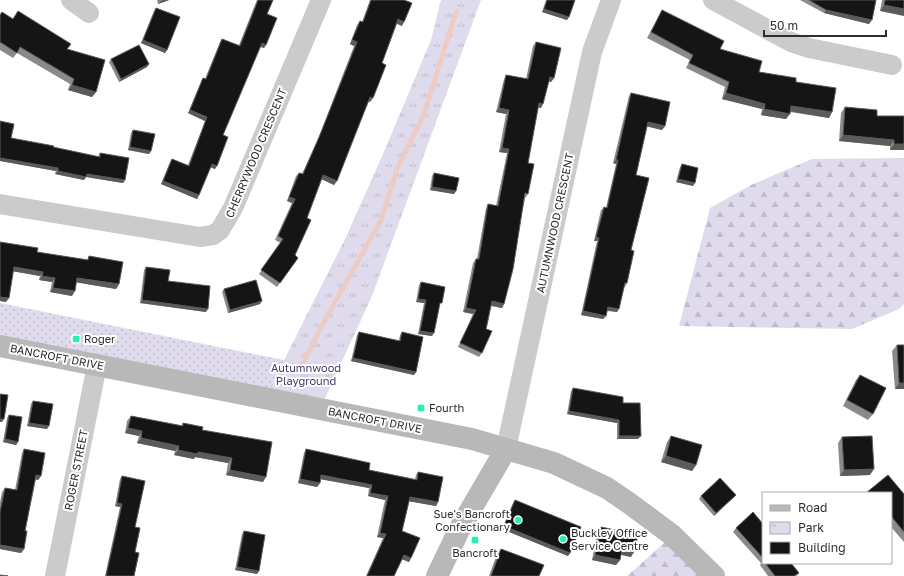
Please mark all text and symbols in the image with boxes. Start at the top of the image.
scale bar [764,12,886,38]
text: 50 m [770,18,798,33]
street label: CHERRYWOOD CRESCENT [222,86,289,220]
street label: AUTUMNWOOD CRESCENT [533,151,576,294]
place label: Roger [84,332,116,345]
marker: Roger [71,334,81,344]
street label: BANCROFT DRIVE [9,341,105,372]
park label: Autumnwood Playground [271,361,341,387]
place label: Fourth [429,401,464,414]
marker: Fourth [416,403,426,413]
street label: BANCROFT DRIVE [327,404,423,435]
street label: ROGER STREET [61,428,90,511]
legend [762,492,892,564]
text: Road [798,500,827,515]
place label: Sue's Bancroft Confectionary [433,507,510,533]
marker: Sue's Bancroft Confectionary [513,515,523,525]
text: Park [798,520,824,535]
place label: Buckley Office Service Centre [571,526,649,552]
marker: Buckley Office Service Centre [558,534,568,544]
marker: Bancroft [470,535,480,545]
text: Building [798,540,846,555]
place label: Bancroft [452,546,498,559]

